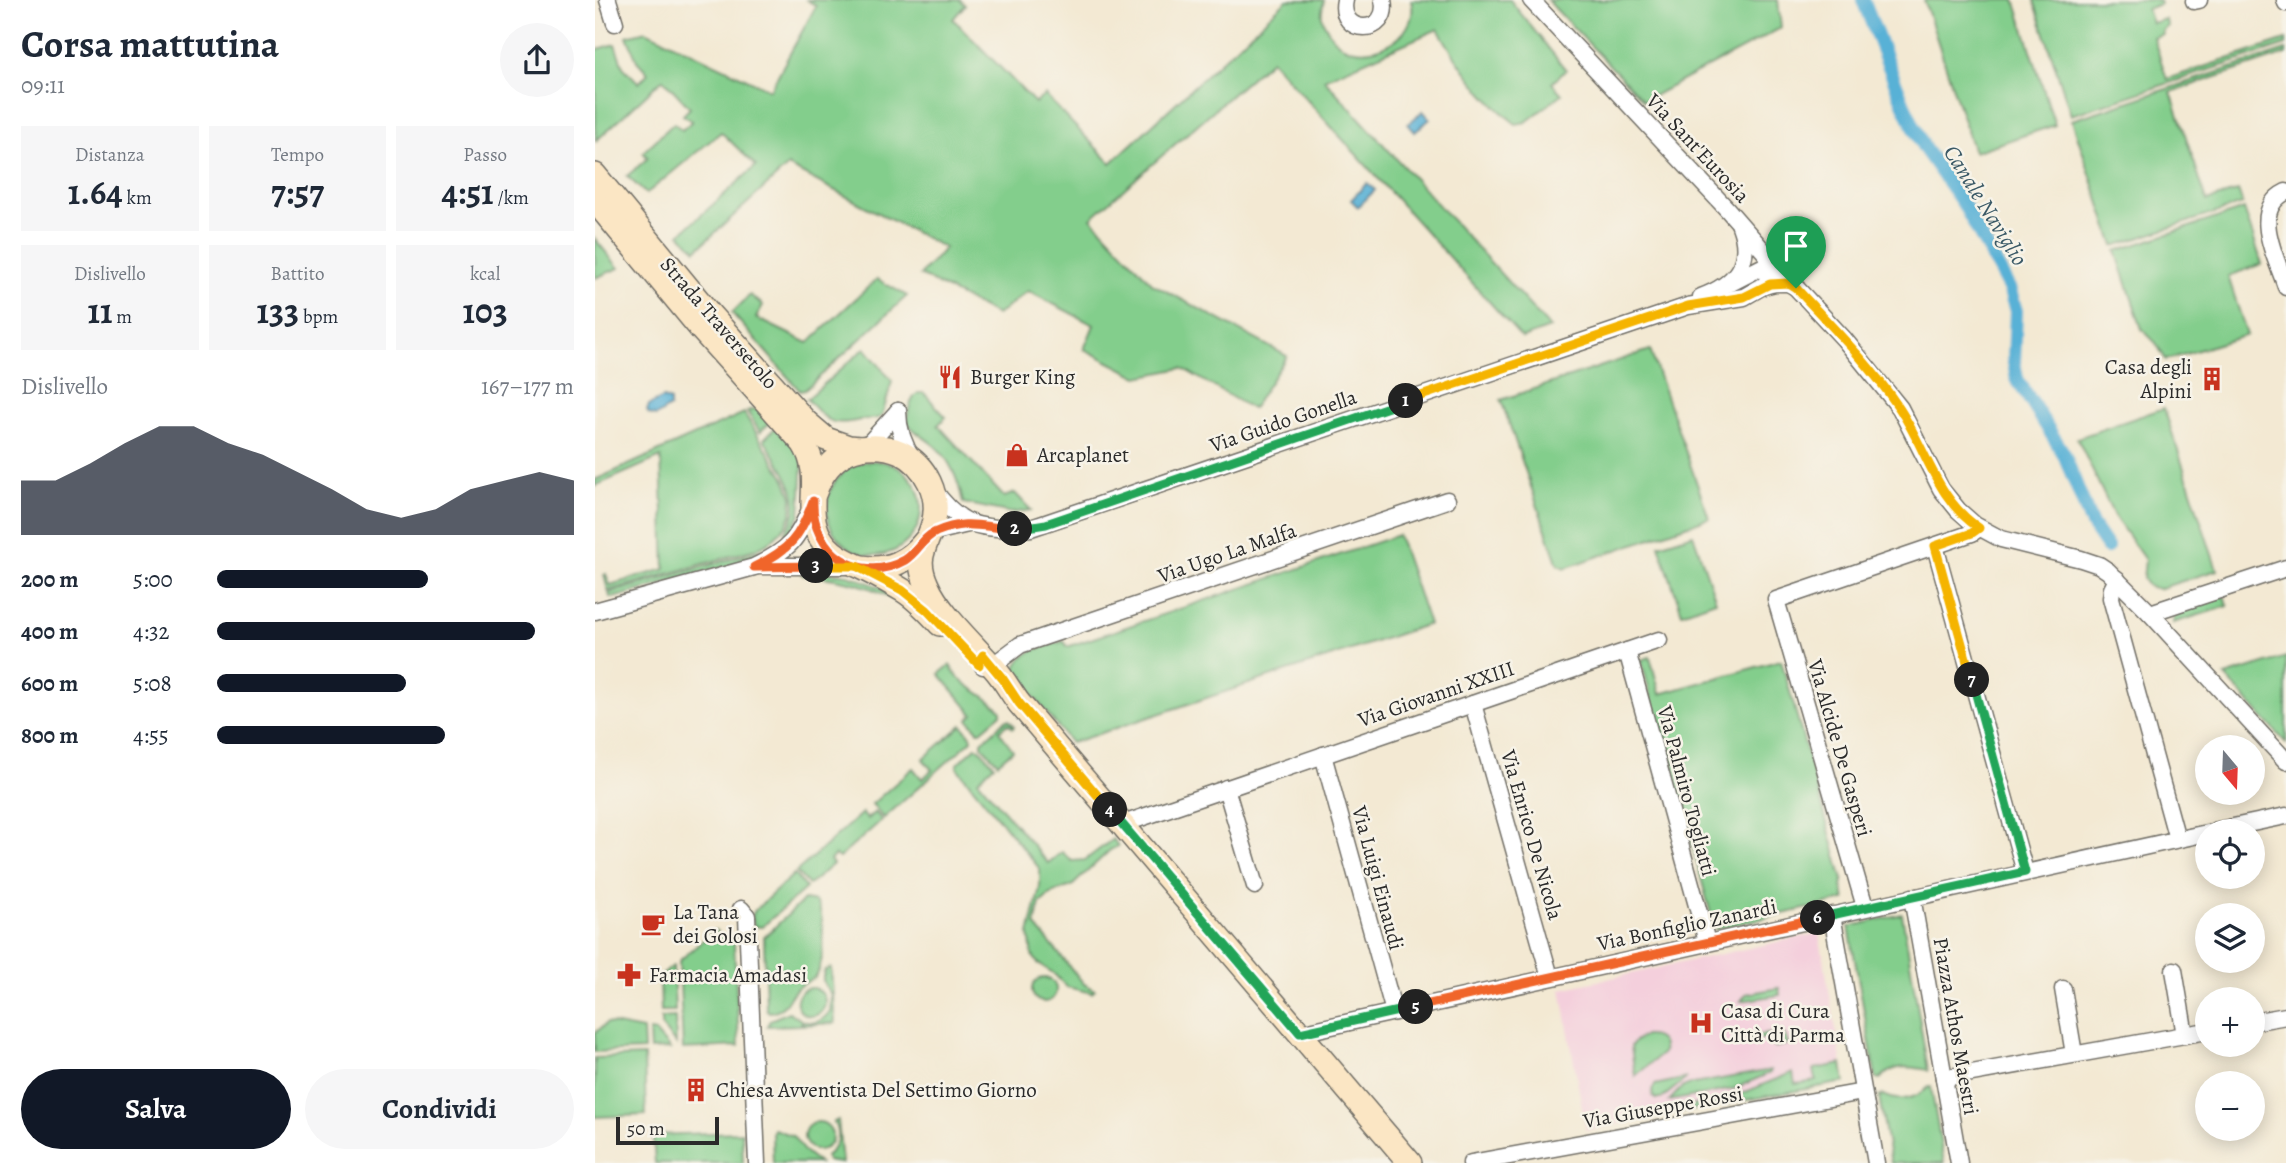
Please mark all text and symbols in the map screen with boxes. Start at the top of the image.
text: Corsa mattutina [21,18,279,70]
button: share [500,23,574,97]
text: 09:11 [21,70,65,101]
street label: Via Sant'Eurosia [1639,86,1756,209]
water label: Canale Naviglio [1936,139,2035,272]
text: Distanza [75,142,145,168]
text: Tempo [271,142,324,168]
text: Passo [463,142,507,168]
text: 1.64 [68,168,123,216]
text: 7:57 [271,168,324,216]
text: 4:51 [441,168,494,216]
text: km [123,185,152,211]
text: /km [494,185,529,211]
pin [1766,216,1826,288]
icon: arrive [1777,227,1815,265]
street label: Strada Traversetolo [654,251,784,395]
text: Dislivello [74,261,146,287]
text: Battito [271,261,324,287]
text: kcal [470,261,500,287]
text: 11 [88,287,113,335]
text: 133 [257,287,299,335]
text: 103 [463,287,508,335]
text: m [113,304,132,330]
text: bpm [299,304,338,330]
place label: Casa degli Alpini [2105,353,2192,405]
restaurant icon: Burger King [936,363,964,391]
place label: Burger King [970,363,1076,391]
building icon: Casa degli Alpini [2198,365,2226,393]
text: Dislivello [21,371,108,402]
text: 167–177 m [481,371,574,402]
street label: Via Guido Gonella [1205,383,1360,460]
pin: 1 [1389,384,1423,418]
text: 1 [1402,387,1409,413]
shop icon: Arcaplanet [1003,441,1031,469]
place label: Arcaplanet [1036,441,1129,469]
pin: 2 [997,512,1033,546]
text: 2 [1010,515,1019,541]
street label: Via Ugo La Malfa [1153,516,1300,590]
pin: 3 [799,548,833,584]
text: 3 [811,552,820,578]
text: 200 m [21,564,79,595]
text: 5:00 [133,564,173,595]
text: 400 m [21,616,78,647]
text: 4:32 [133,616,169,647]
street label: Via Giovanni XXIII [1353,654,1518,734]
street label: Via Alcide De Gasperi [1801,655,1879,840]
pin: 7 [1955,662,1989,698]
text: 7 [1967,666,1976,692]
text: 600 m [21,668,78,699]
text: 5:08 [133,668,172,699]
street label: Via Palmiro Togliatti [1651,702,1723,879]
text: 800 m [21,720,78,751]
text: 4:55 [133,720,169,751]
north arrow [2195,735,2265,805]
map controls [2195,735,2265,1141]
street label: Via Enrico De Nicola [1494,746,1570,923]
pin: 4 [1093,792,1127,828]
text: 4 [1105,796,1114,822]
street label: Via Luigi Einaudi [1345,802,1411,953]
button: locate [2195,819,2265,889]
street label: Via Bonfiglio Zanardi [1594,892,1779,958]
place label: La Tana dei Golosi [673,898,758,950]
pin: 6 [1801,900,1835,936]
button: layers [2195,903,2265,973]
text: 6 [1813,904,1822,930]
cafe icon: La Tana dei Golosi [639,910,667,938]
street label: Piazza Athos Maestri [1927,935,1985,1117]
pharmacy icon: Farmacia Amadasi [615,961,643,989]
place label: Farmacia Amadasi [649,961,807,989]
button: + [2195,987,2265,1057]
pin: 5 [1399,990,1433,1024]
text: 5 [1411,993,1420,1019]
place label: Casa di Cura Città di Parma [1721,997,1845,1049]
hospital icon: Casa di Cura Città di Parma [1687,1009,1715,1037]
button: Salva [21,1069,291,1149]
button: Condividi [305,1069,574,1149]
button: − [2195,1071,2265,1141]
building icon: Chiesa Avventista Del Settimo Giorno [682,1076,710,1104]
place label: Chiesa Avventista Del Settimo Giorno [716,1076,1037,1104]
street label: Via Giuseppe Rossi [1580,1079,1745,1135]
scale bar [616,1114,719,1146]
text: 50 m [627,1116,665,1142]

